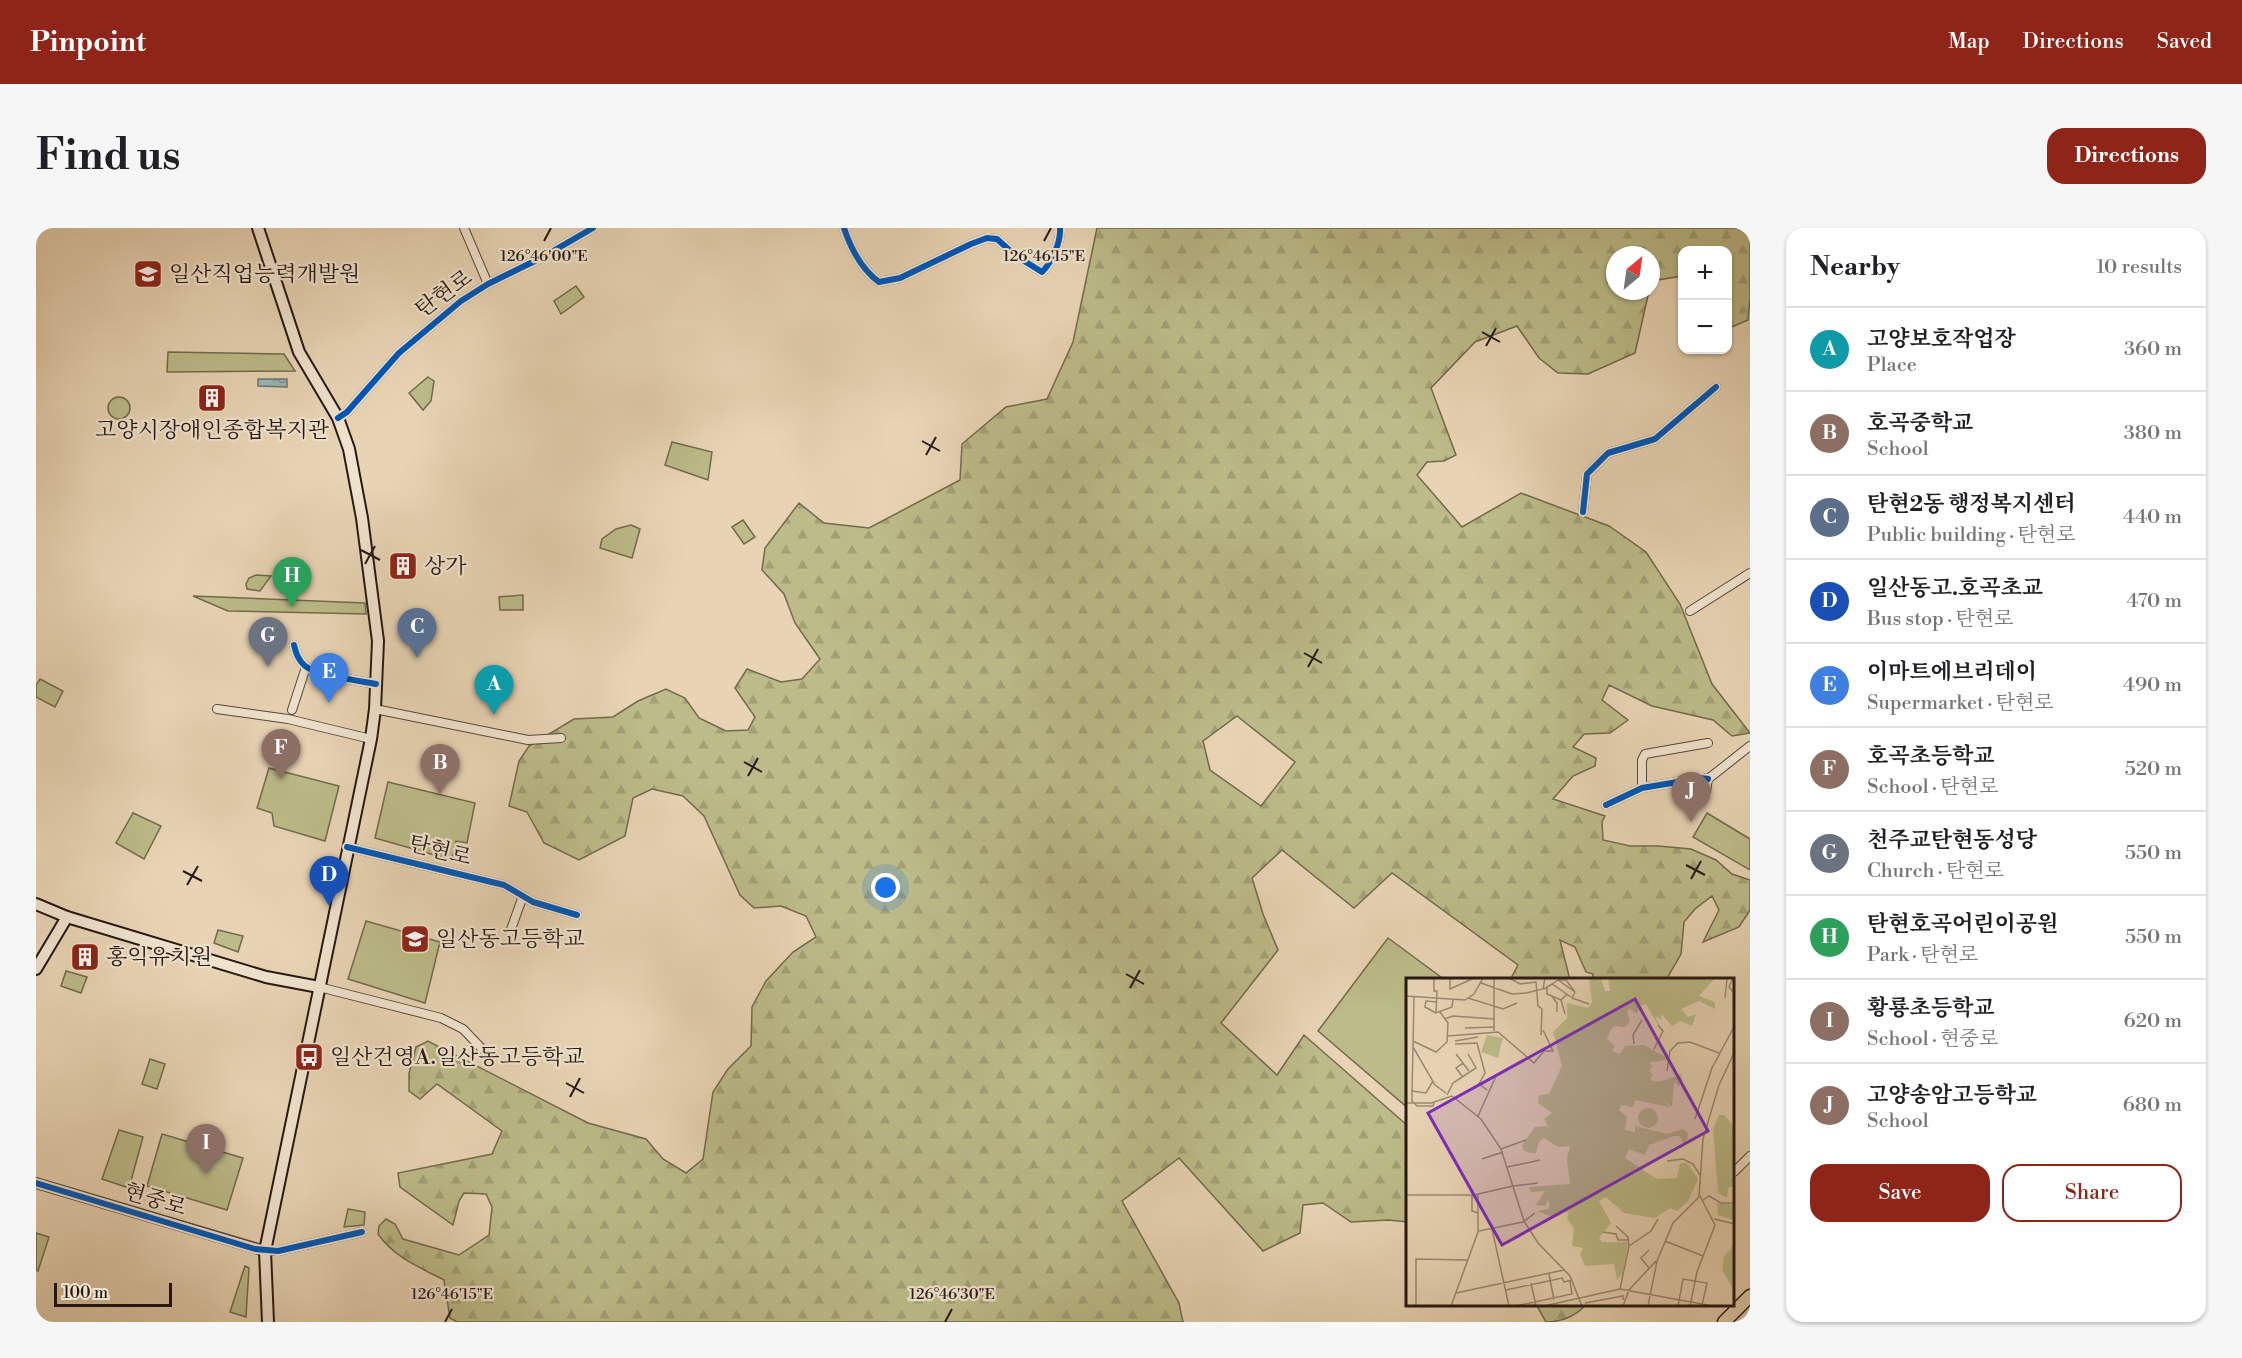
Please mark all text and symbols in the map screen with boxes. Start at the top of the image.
text: Pinpoint [30,25,146,60]
text: Map [1948,29,1990,55]
text: Directions [2023,29,2124,55]
text: Saved [2157,29,2212,55]
button: Directions [2047,128,2206,184]
text: Find us [36,130,180,183]
north arrow [1606,246,1660,300]
map controls [1678,246,1732,354]
button: + [1678,246,1732,300]
text: 126°46'00"E [500,247,588,266]
text: 126°46'15"E [1003,247,1085,266]
text: Nearby [1810,251,1900,283]
text: 10 results [2096,255,2182,280]
school or university icon: 일산직업능력개발원 [132,258,164,290]
place label: 일산직업능력개발원 [169,261,360,288]
street label: 탄현로 [410,264,478,324]
button: − [1678,300,1732,354]
text: 고양보호작업장 [1867,326,2016,353]
text: A [1822,337,1837,362]
text: 360 m [2124,337,2182,362]
text: Place [1867,353,1917,378]
building icon: 고양시장애인종합복지관 [196,382,228,414]
text: 호곡중학교 [1867,410,1973,437]
place label: 고양시장애인종합복지관 [95,417,330,444]
text: B [1822,421,1837,446]
text: 380 m [2124,421,2182,446]
text: School [1867,437,1929,462]
text: 탄현2동 행정복지센터 [1867,491,2076,518]
text: C [1822,505,1837,530]
text: 440 m [2123,505,2182,530]
text: Public building · 탄현로 [1867,523,2075,548]
building icon: 상가 [387,550,419,582]
place label: 상가 [424,553,467,580]
pin: H [272,558,312,607]
text: 일산동고.호곡초교 [1867,575,2043,602]
text: D [1822,589,1837,614]
text: 470 m [2126,589,2182,614]
text: Bus stop · 탄현로 [1867,607,2013,632]
pin: C [398,608,436,658]
pin: G [248,618,288,667]
pin: E [310,654,348,703]
text: 이마트에브리데이 [1867,659,2037,686]
pin: A [474,666,514,715]
text: E [1823,673,1836,698]
text: 490 m [2123,673,2182,698]
text: Supermarket · 탄현로 [1867,691,2054,716]
pin: F [262,730,300,779]
text: 호곡초등학교 [1867,743,1995,770]
pin: B [420,744,460,794]
text: F [1822,757,1837,782]
text: 520 m [2125,757,2182,782]
pin: J [1672,772,1710,822]
text: School · 탄현로 [1867,775,1998,800]
text: 천주교탄현동성당 [1867,827,2037,854]
street label: 탄현로 [406,830,474,872]
text: G [1822,841,1837,866]
text: 550 m [2125,841,2182,866]
pin: D [310,856,348,906]
text: Church · 탄현로 [1867,859,2004,884]
your location [871,873,900,902]
text: 탄현호곡어린이공원 [1867,911,2058,938]
school or university icon: 일산동고등학교 [399,923,431,955]
text: H [1821,925,1838,950]
text: 550 m [2125,925,2182,950]
place label: 일산동고등학교 [436,926,585,953]
building icon: 홍익유치원 [69,941,101,973]
text: Park · 탄현로 [1867,943,1978,968]
place label: 홍익유치원 [106,944,212,971]
inset map [1406,978,1735,1307]
text: 황룡초등학교 [1867,995,1995,1022]
text: I [1826,1009,1833,1034]
text: 620 m [2124,1009,2182,1034]
text: School · 현중로 [1867,1027,1998,1052]
bus stop icon: 일산건영A.일산동고등학교 [293,1041,325,1073]
place label: 일산건영A.일산동고등학교 [330,1044,584,1071]
text: 고양송암고등학교 [1867,1082,2037,1109]
text: J [1826,1093,1833,1118]
text: 680 m [2123,1093,2182,1118]
text: School [1867,1109,1929,1134]
pin: I [186,1124,226,1174]
button: Save [1810,1164,1990,1222]
button: Share [2002,1164,2182,1222]
street label: 현중로 [121,1178,189,1222]
scale bar [54,1280,172,1308]
text: 100 m [63,1283,108,1303]
text: 126°46'15"E [411,1285,493,1304]
text: 126°46'30"E [909,1285,995,1304]

